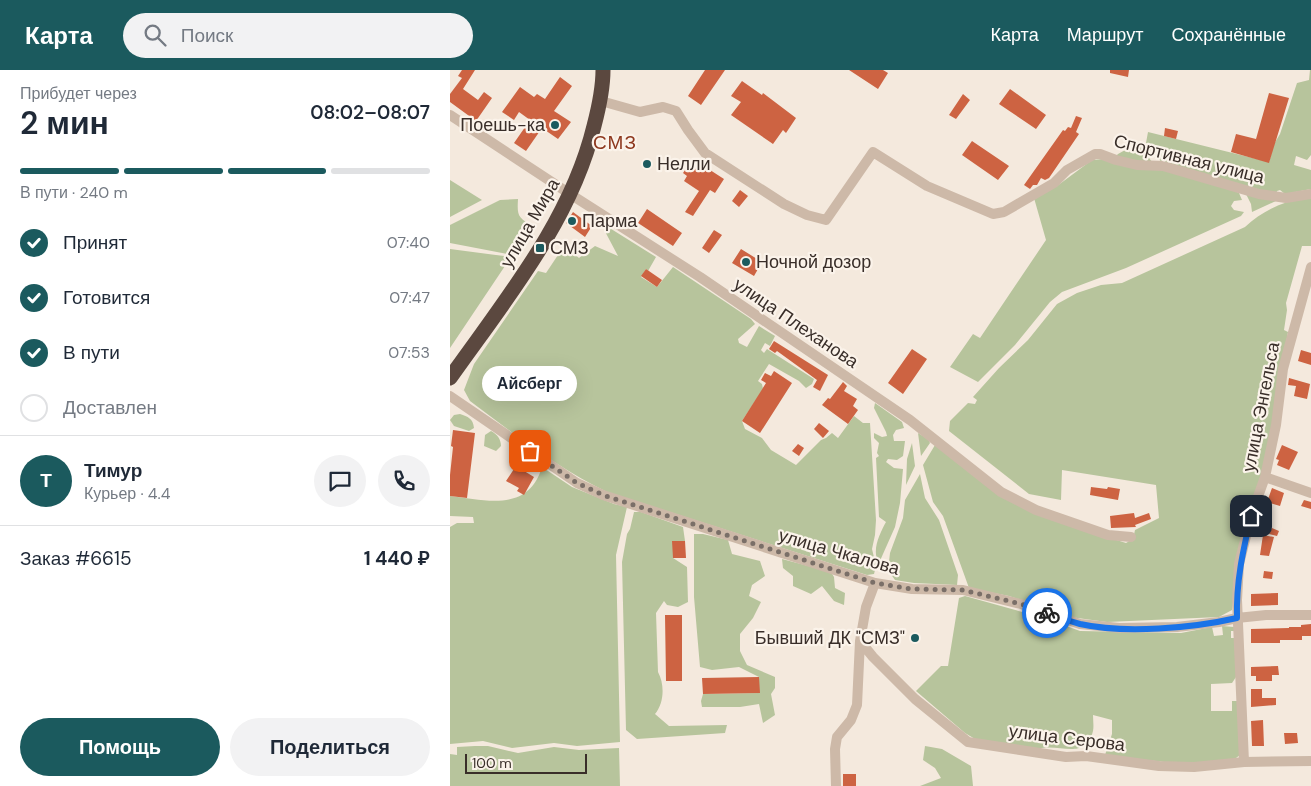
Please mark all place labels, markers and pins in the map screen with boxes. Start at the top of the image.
place label: Поешь-ка [460,113,546,137]
marker: Поешь-ка [549,119,561,131]
place label: Нелли [657,152,710,176]
marker: Нелли [641,158,653,170]
place label: Парма [582,209,638,233]
marker: Парма [566,215,578,227]
place label: СМЗ [550,236,589,260]
marker: СМЗ [534,242,546,254]
place label: Ночной дозор [756,250,871,274]
marker: Ночной дозор [740,256,752,268]
callout: Айсберг [482,366,578,401]
pin [509,430,551,472]
pin [1230,495,1272,537]
place label: Бывший ДК "СМЗ" [755,626,905,650]
marker: Бывший ДК "СМЗ" [909,632,921,644]

